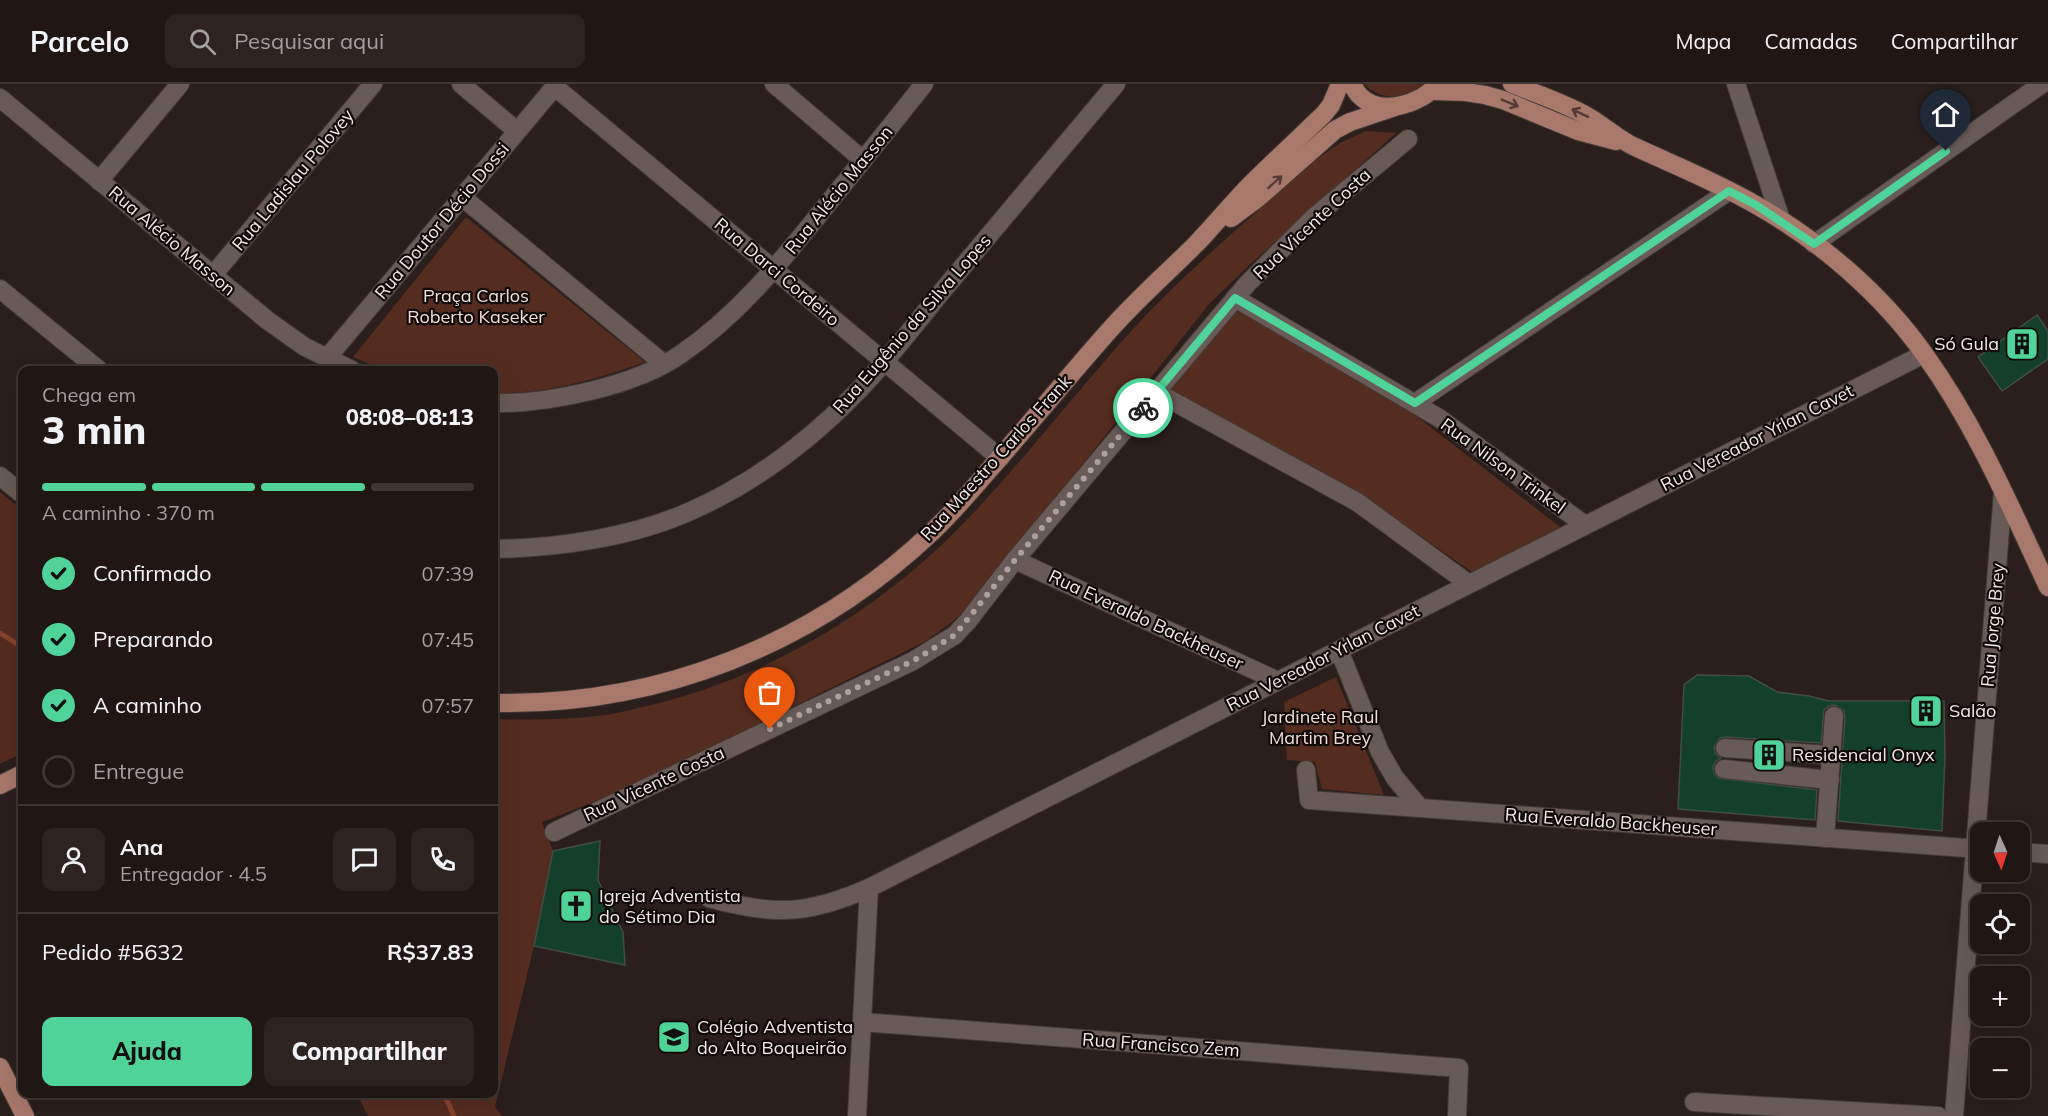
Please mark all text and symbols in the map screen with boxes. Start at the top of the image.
search box [165,14,585,68]
text: Parcelo [30,24,129,59]
icon: search [186,25,219,58]
text: Pesquisar aqui [234,27,384,55]
text: Mapa [1676,28,1731,54]
text: Camadas [1764,28,1858,54]
text: Compartilhar [1891,28,2018,54]
pin [1920,89,1971,151]
one-way arrow [1500,98,1519,109]
icon: home [1929,98,1962,131]
street label: Rua Ladislau Polovey [227,104,359,255]
one-way arrow [1572,107,1590,119]
street label: Rua Alécio Masson [780,121,898,259]
street label: Rua Doutor Décio Dossi [369,138,514,304]
street label: Rua Vicente Costa [1248,163,1375,284]
one-way arrow [1268,175,1283,189]
street label: Rua Alécio Masson [104,181,241,300]
street label: Rua Darci Cordeiro [710,212,845,331]
street label: Rua Eugênio da Silva Lopes [827,229,996,418]
park label: Praça Carlos Roberto Kaseker [407,284,545,328]
building icon: Só Gula [2004,326,2040,362]
place label: Só Gula [1934,332,1999,355]
street label: Rua Maestro Carlos Frank [915,369,1077,545]
courier [1113,378,1173,438]
street label: Rua Vereador Yrlan Cavet [1656,379,1857,496]
text: Chega em [42,382,136,407]
icon: bike [1127,392,1160,425]
text: 08:08–08:13 [346,403,474,431]
text: 3 min [42,405,147,454]
street label: Rua Nilson Trinkel [1436,413,1570,519]
text: A caminho · 370 m [42,500,215,525]
icon: check [42,557,75,590]
text: Confirmado [93,559,212,587]
text: 07:39 [421,561,474,586]
street label: Rua Jorge Brey [1976,562,2009,688]
street label: Rua Everaldo Backheuser [1045,564,1248,675]
street label: Rua Vereador Yrlan Cavet [1222,599,1423,716]
icon: check [42,623,75,656]
text: Preparando [93,625,213,653]
text: 07:45 [421,627,474,652]
pin [744,667,795,729]
icon: bag [753,676,786,709]
icon: check [42,689,75,722]
text: A caminho [93,691,202,719]
text: 07:57 [421,693,474,718]
building icon: Salão [1908,693,1944,729]
place label: Salão [1949,699,1996,722]
park label: Jardinete Raul Martim Brey [1261,705,1379,749]
building icon: Residencial Onyx [1751,737,1787,773]
street label: Rua Vicente Costa [580,741,728,826]
place label: Residencial Onyx [1792,743,1935,766]
text: Entregue [93,757,184,785]
street label: Rua Everaldo Backheuser [1504,803,1718,840]
north arrow [1970,822,2030,882]
map controls [1970,822,2030,1098]
button: person [42,828,105,891]
button: chat [333,828,396,891]
button: phone [411,828,474,891]
text: Ana [120,833,163,861]
text: Entregador · 4.5 [120,861,267,886]
place label: Igreja Adventista do Sétimo Dia [599,884,741,928]
church icon: Igreja Adventista do Sétimo Dia [558,888,594,924]
button: locate [1970,894,2030,954]
text: Pedido #5632 [42,938,184,966]
text: R$37.83 [387,938,474,966]
button: + [1970,966,2030,1026]
place label: Colégio Adventista do Alto Boqueirão [697,1015,853,1059]
button: Ajuda [42,1017,252,1086]
button: Compartilhar [264,1017,474,1086]
school or university icon: Colégio Adventista do Alto Boqueirão [656,1019,692,1055]
street label: Rua Francisco Zem [1081,1028,1241,1061]
button: − [1970,1038,2030,1098]

